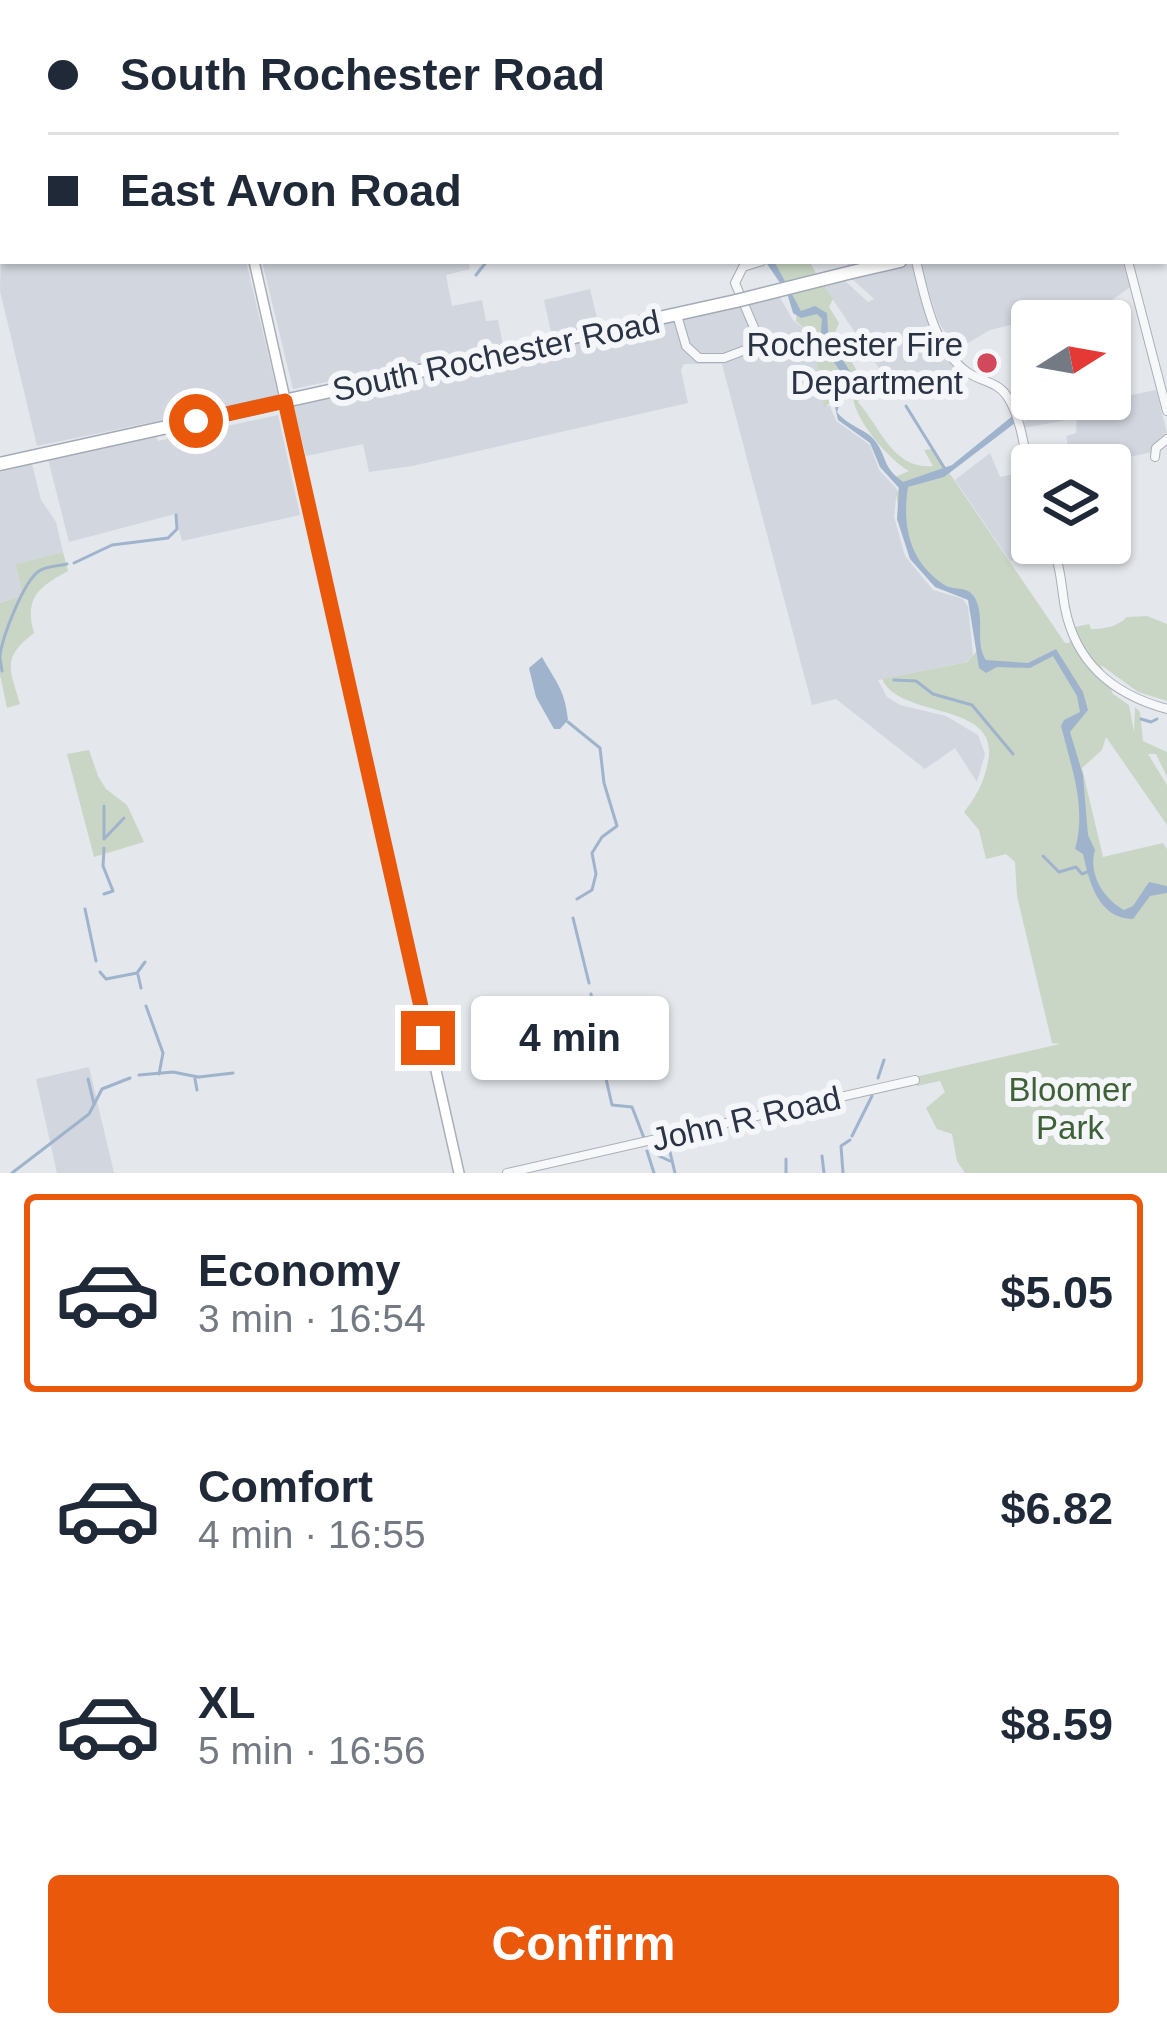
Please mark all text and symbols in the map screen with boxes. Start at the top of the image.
text: South Rochester Road [120,49,605,100]
text: East Avon Road [120,165,462,216]
north arrow [1011,300,1131,420]
map controls [1011,300,1131,564]
street label: South Rochester Road [329,303,663,408]
place label: Rochester Fire Department [747,326,963,401]
marker: Rochester Fire Department [974,350,1000,376]
route start [169,394,223,448]
button: layers [1011,444,1131,564]
callout: 4 min [470,996,668,1080]
route end [401,1011,455,1065]
text: 4 min [519,1016,621,1059]
park label: Bloomer Park [1009,1071,1131,1146]
street label: John R Road [648,1079,844,1158]
icon: car [54,1239,162,1347]
text: Economy [198,1245,401,1296]
text: $5.05 [1000,1267,1113,1318]
text: 3 min · 16:54 [198,1297,426,1340]
icon: car [54,1455,162,1563]
text: Comfort [198,1461,373,1512]
text: $6.82 [1000,1483,1113,1534]
text: 4 min · 16:55 [198,1513,426,1556]
icon: car [54,1671,162,1779]
text: XL [198,1677,256,1728]
text: $8.59 [1000,1699,1113,1750]
text: 5 min · 16:56 [198,1729,426,1772]
button: Confirm [48,1875,1119,2013]

